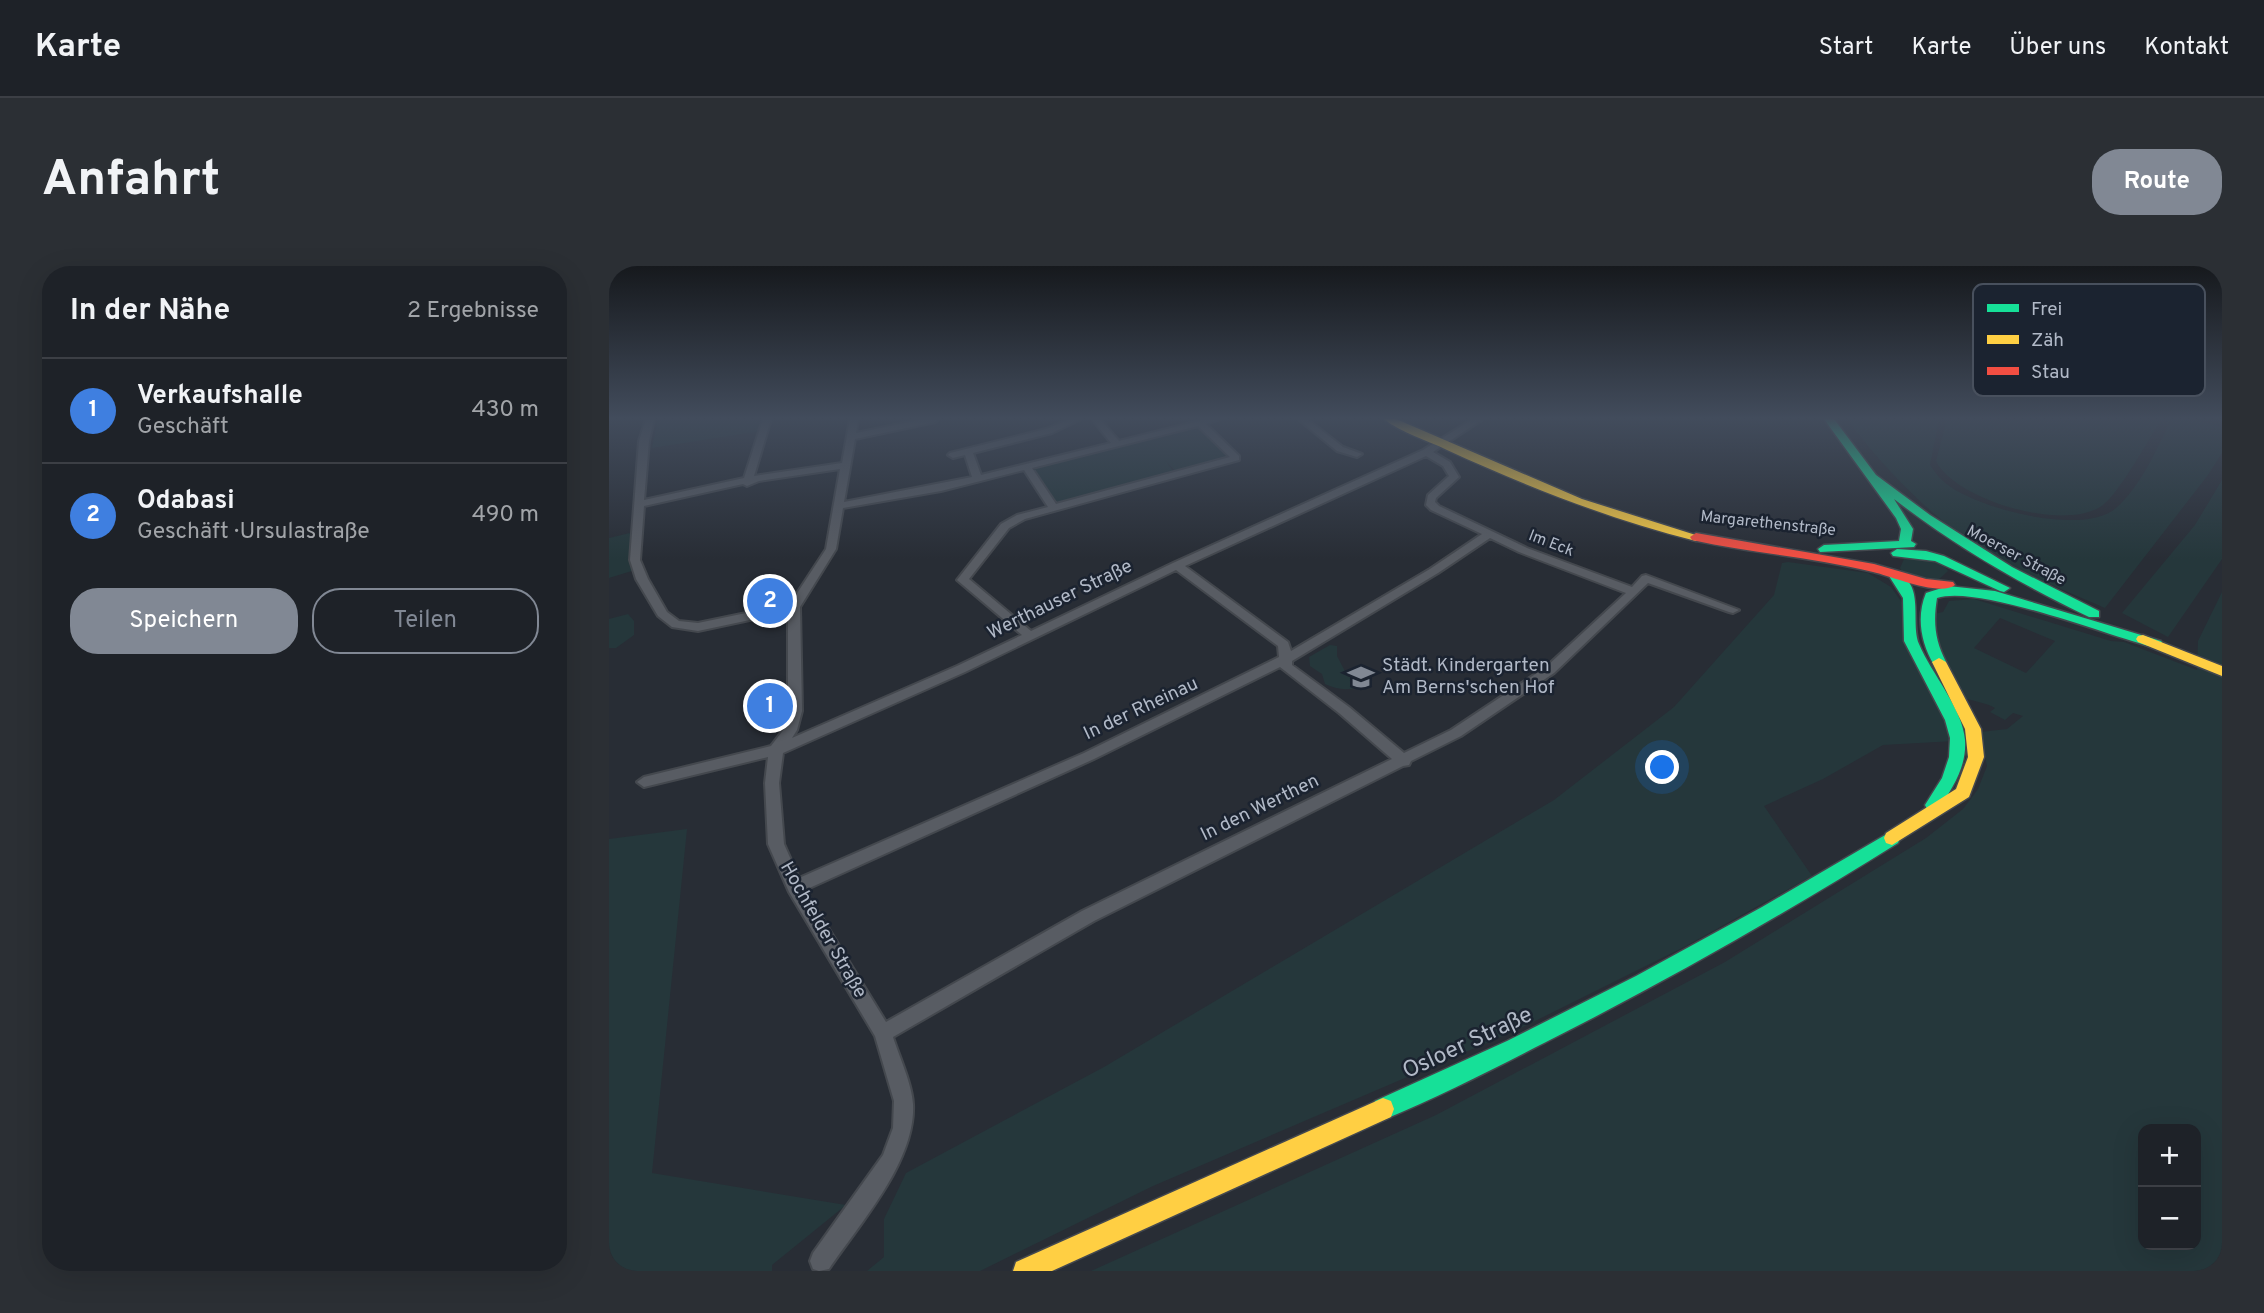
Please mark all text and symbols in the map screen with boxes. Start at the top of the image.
text: Karte [35,27,121,69]
text: Start [1819,33,1873,63]
text: Karte [1911,33,1971,63]
text: Über uns [2009,33,2106,63]
text: Kontakt [2144,33,2229,63]
button: Route [2092,149,2222,215]
text: Anfahrt [42,151,220,213]
legend [1973,284,2205,396]
text: In der Nähe [70,293,230,330]
text: 2 Ergebnisse [407,297,539,326]
text: Frei [2031,298,2062,322]
text: Zäh [2031,329,2064,353]
text: Stau [2031,361,2070,385]
text: Verkaufshalle [137,380,303,413]
text: 1 [88,396,98,425]
text: 430 m [471,396,539,425]
text: Geschäft [137,413,229,442]
text: Odabasi [137,485,235,518]
text: 2 [86,501,100,530]
text: 490 m [472,501,539,530]
street label: Margarethenstraße [1699,507,1837,541]
text: Geschäft · Ursulastraße [137,518,370,547]
street label: Moerser Straße [1963,521,2069,591]
street label: Im Eck [1525,526,1577,562]
street label: Werthauser Straße [984,555,1136,645]
pin: 2 [747,575,793,627]
button: Speichern [70,588,298,654]
button: Teilen [312,588,539,654]
place label: Städt. Kindergarten Am Berns'schen Hof [1382,654,1555,700]
school or university icon: Städt. Kindergarten Am Berns'schen Hof [1346,662,1376,692]
street label: In der Rheinau [1080,672,1202,746]
pin: 1 [747,680,793,732]
your location [1645,750,1679,784]
street label: In den Werthen [1197,769,1323,847]
street label: Hochfelder Straße [774,857,872,1003]
street label: Osloer Straße [1398,1001,1538,1087]
map controls [2138,1124,2201,1250]
button: + [2138,1124,2201,1187]
button: − [2138,1187,2201,1250]

